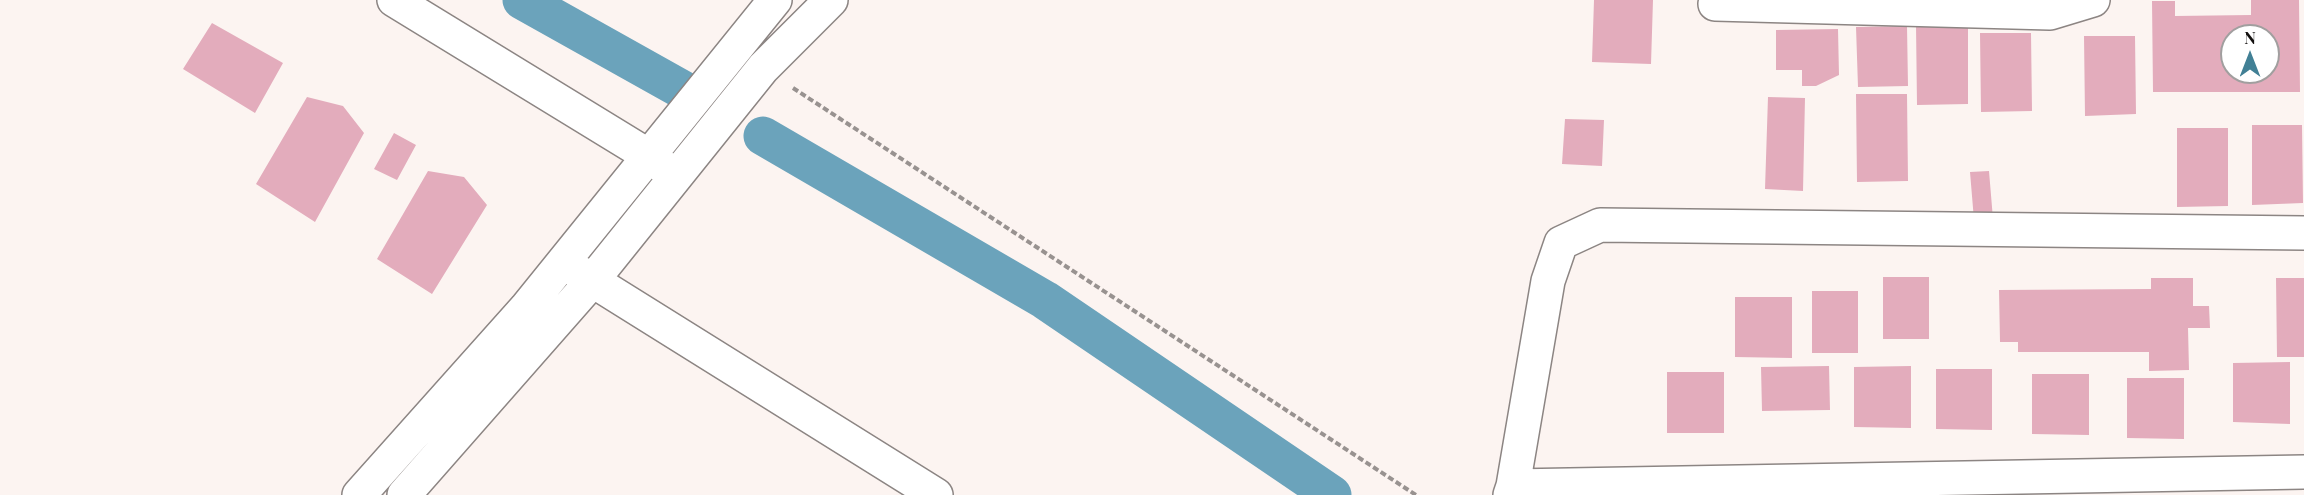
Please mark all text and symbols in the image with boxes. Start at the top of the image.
north arrow [2220,24,2280,84]
text: N [2244,27,2256,48]

